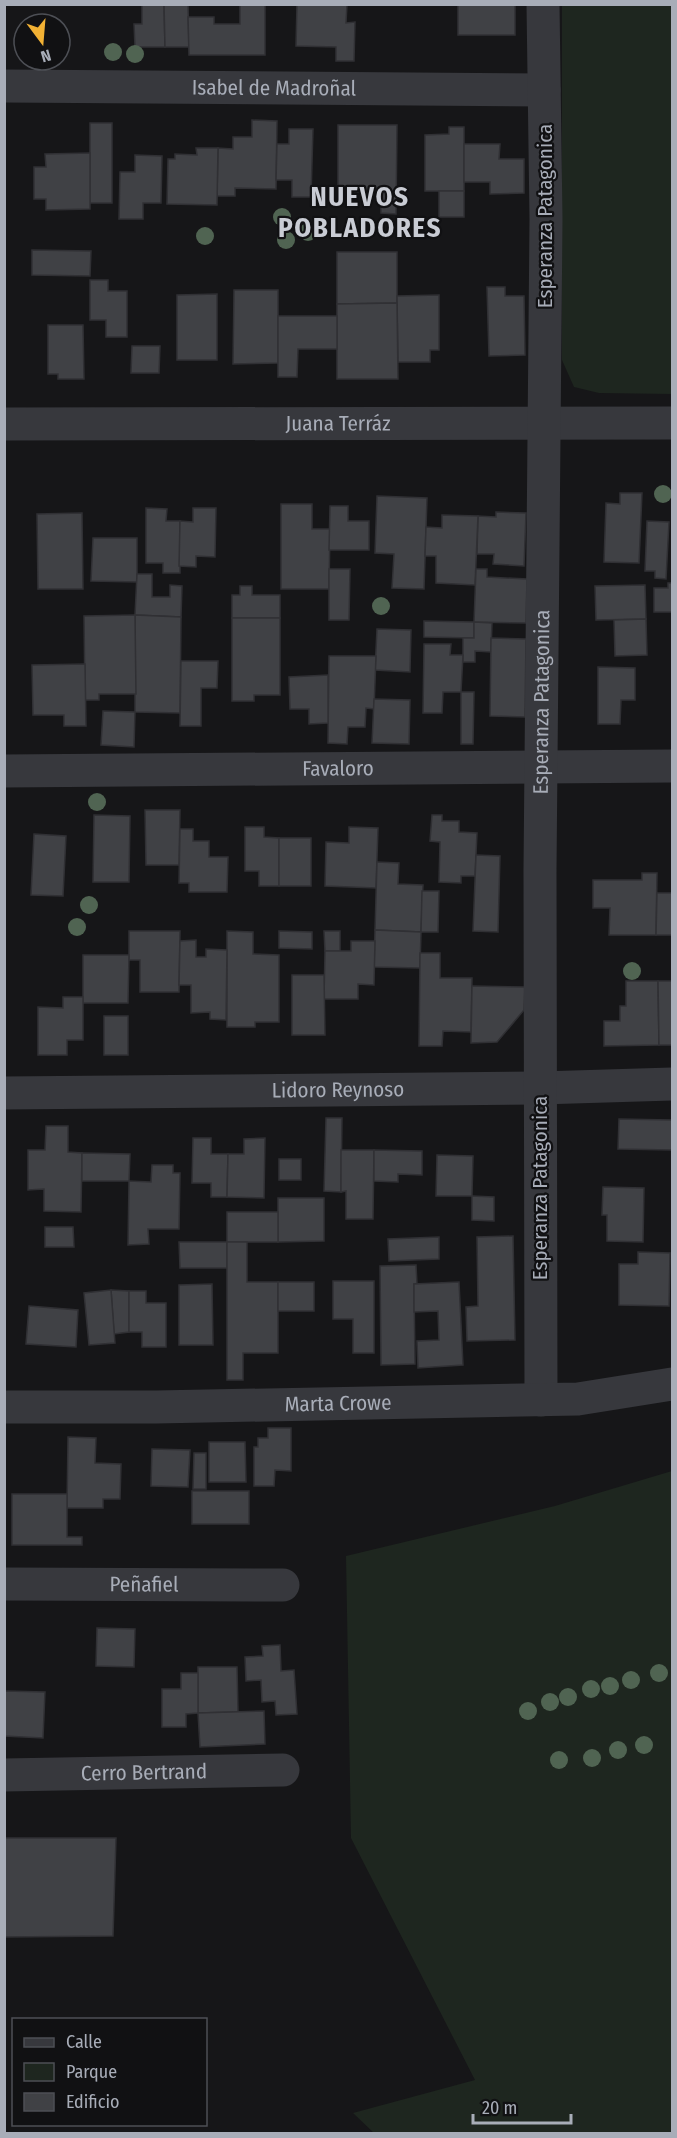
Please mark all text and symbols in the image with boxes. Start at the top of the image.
north arrow [12,12,72,72]
text: N [39,45,53,66]
street label: Isabel de Madroñal [192,74,357,102]
street label: Esperanza Patagonica [532,124,558,308]
district label: NUEVOS POBLADORES [278,181,442,244]
street label: Juana Terráz [286,410,390,437]
street label: Esperanza Patagonica [528,610,555,794]
street label: Favaloro [302,755,374,782]
street label: Lidoro Reynoso [272,1076,404,1104]
street label: Esperanza Patagonica [527,1096,553,1280]
street label: Marta Crowe [284,1390,392,1418]
street label: Peñafiel [109,1571,179,1598]
street label: Cerro Bertrand [81,1758,207,1787]
legend [12,2018,207,2126]
text: Calle [66,2031,102,2053]
text: Parque [66,2061,117,2083]
scale bar [473,2087,570,2125]
text: Edificio [66,2091,119,2113]
text: 20 m [482,2097,517,2119]

